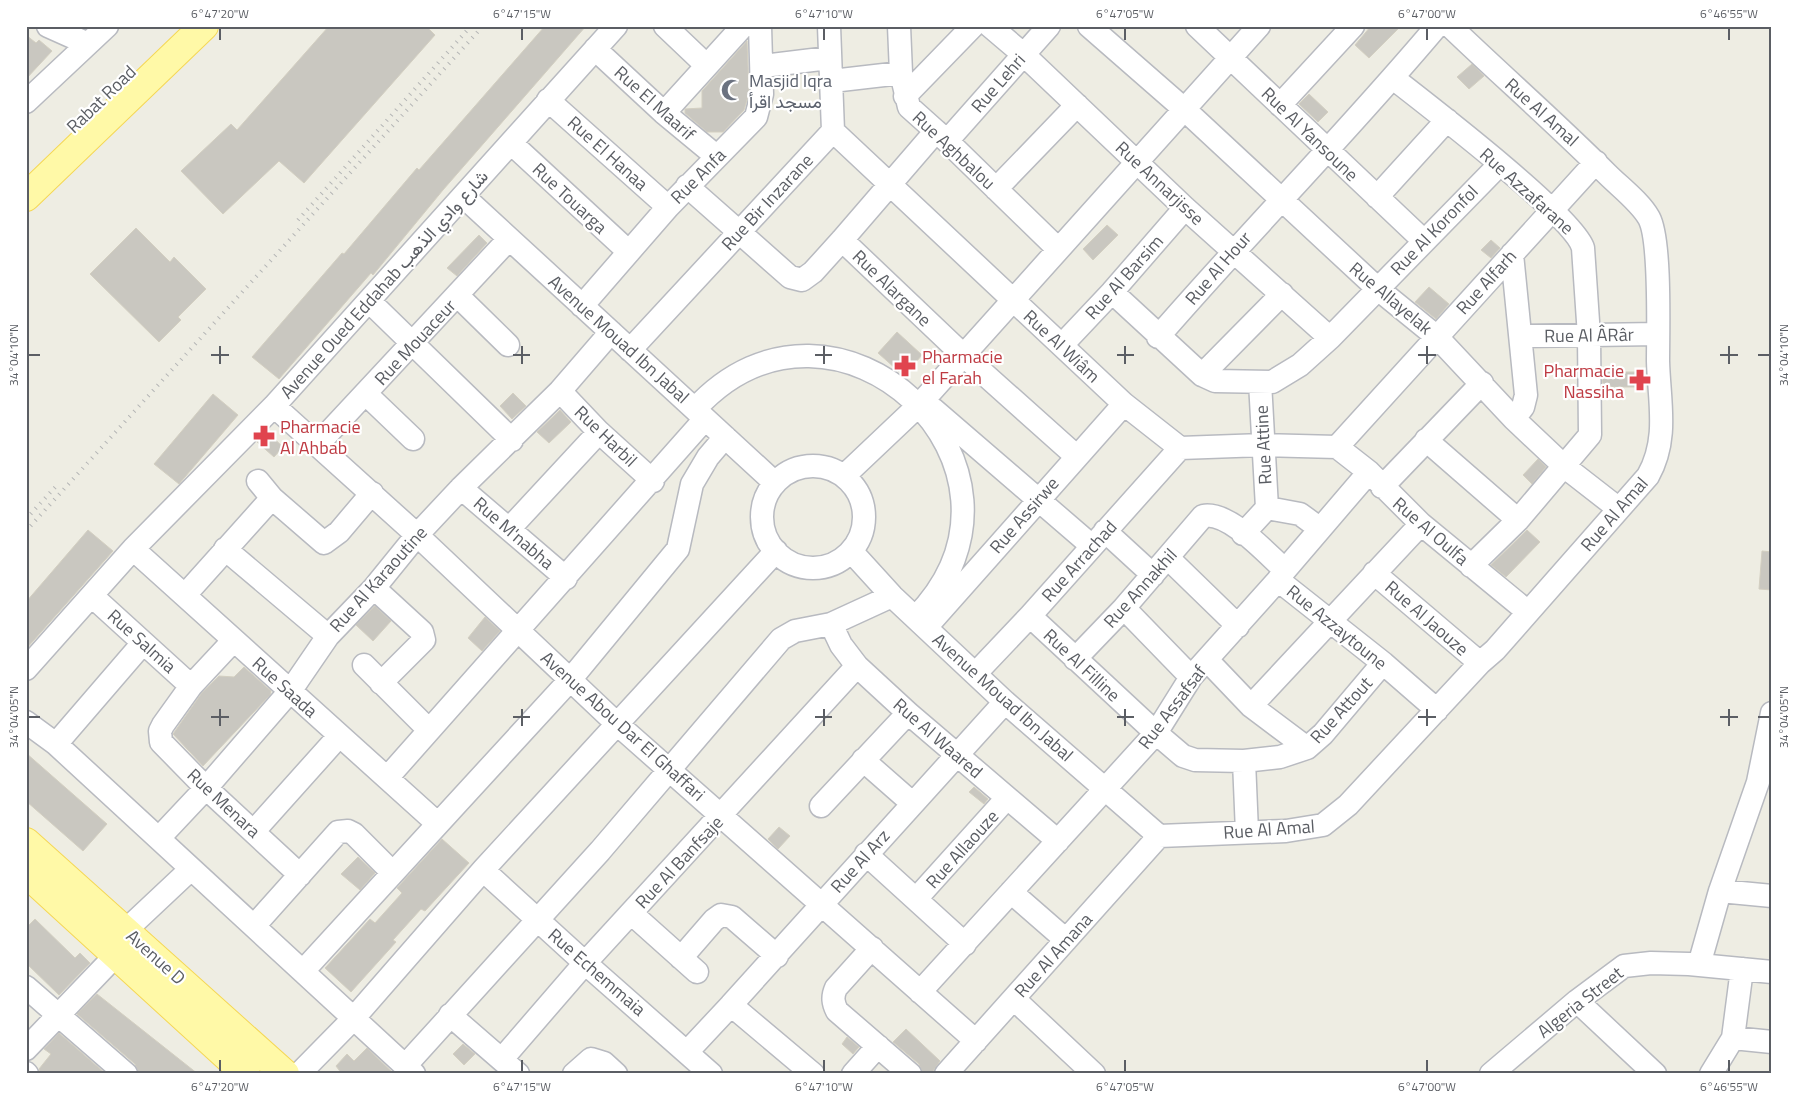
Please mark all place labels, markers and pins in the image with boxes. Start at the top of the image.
place label: Masjid Iqra مسجد اقرأ [749,67,832,115]
mosque icon: Masjid Iqra مسجد اقرأ [719,77,745,103]
place label: Pharmacie el Farah [922,343,1003,391]
pharmacy icon: Pharmacie el Farah [892,353,918,379]
place label: Pharmacie Nassiha [1543,357,1624,405]
pharmacy icon: Pharmacie Nassiha [1627,367,1653,393]
place label: Pharmacie Al Ahbab [280,413,361,461]
pharmacy icon: Pharmacie Al Ahbab [251,423,277,449]

